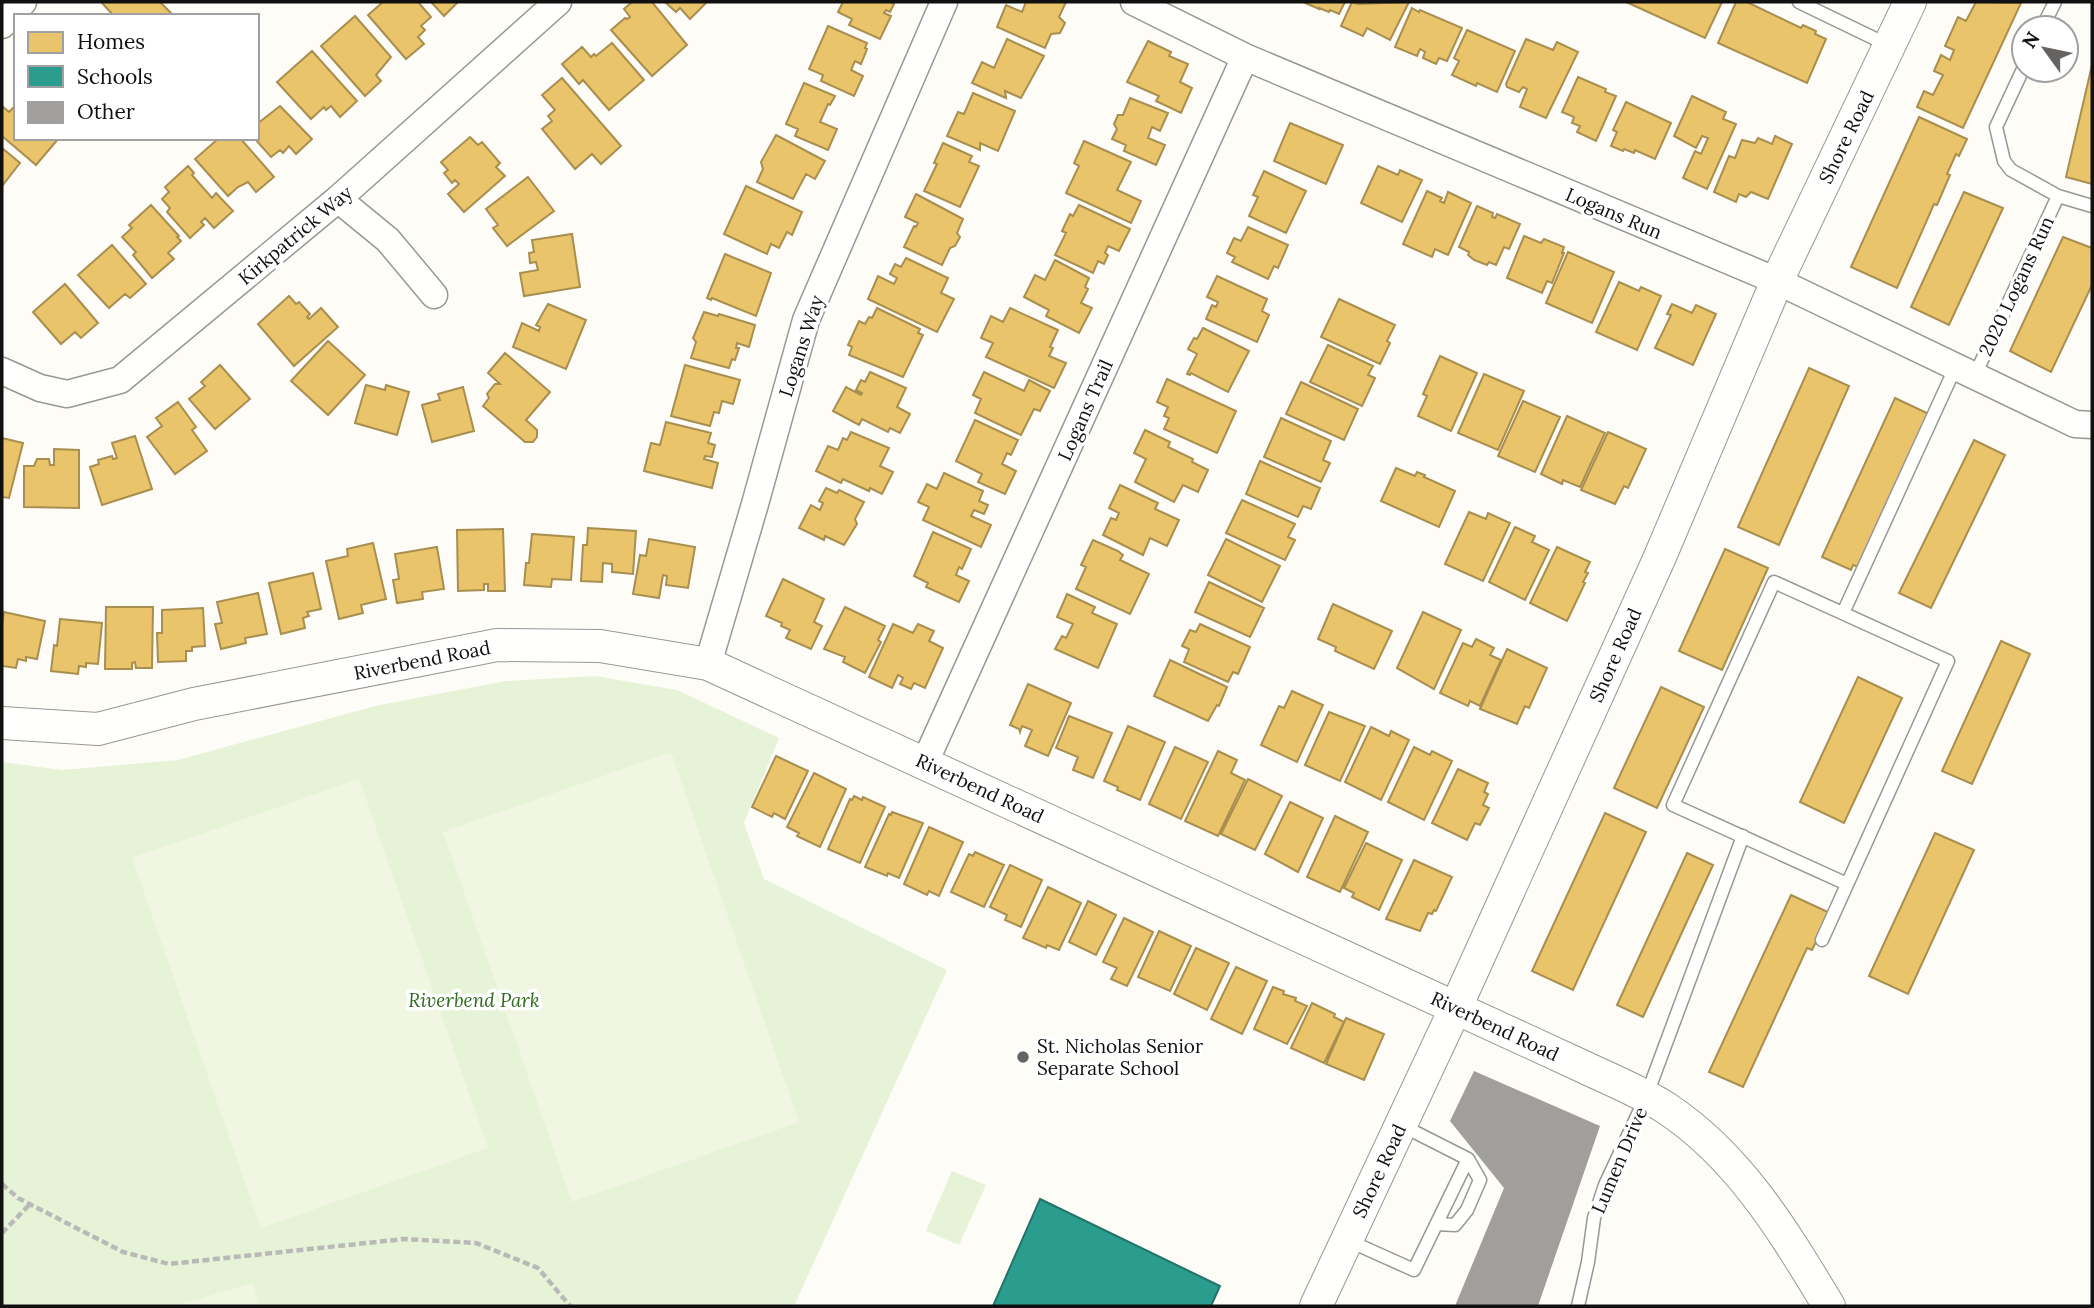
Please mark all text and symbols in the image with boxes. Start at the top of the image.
legend [14,14,259,140]
north arrow [2010,14,2080,84]
text: N [2017,27,2045,52]
text: Homes [77,28,145,55]
text: Schools [77,63,153,90]
street label: Shore Road [1813,86,1879,188]
text: Other [77,98,135,125]
street label: Kirkpatrick Way [233,180,357,290]
street label: Logans Run [1562,182,1666,244]
street label: 2020 Logans Run [1973,212,2059,360]
street label: Logans Way [773,292,829,400]
street label: Logans Trail [1052,356,1118,464]
street label: Shore Road [1584,604,1646,706]
street label: Riverbend Road [352,635,492,685]
street label: Riverbend Road [912,748,1048,828]
street label: Riverbend Road [1427,986,1563,1066]
park label: Riverbend Park [408,988,540,1012]
place label: St. Nicholas Senior Separate School [1037,1034,1204,1080]
marker: St. Nicholas Senior Separate School [1015,1049,1031,1065]
street label: Lumen Drive [1586,1103,1652,1217]
street label: Shore Road [1347,1120,1411,1222]

